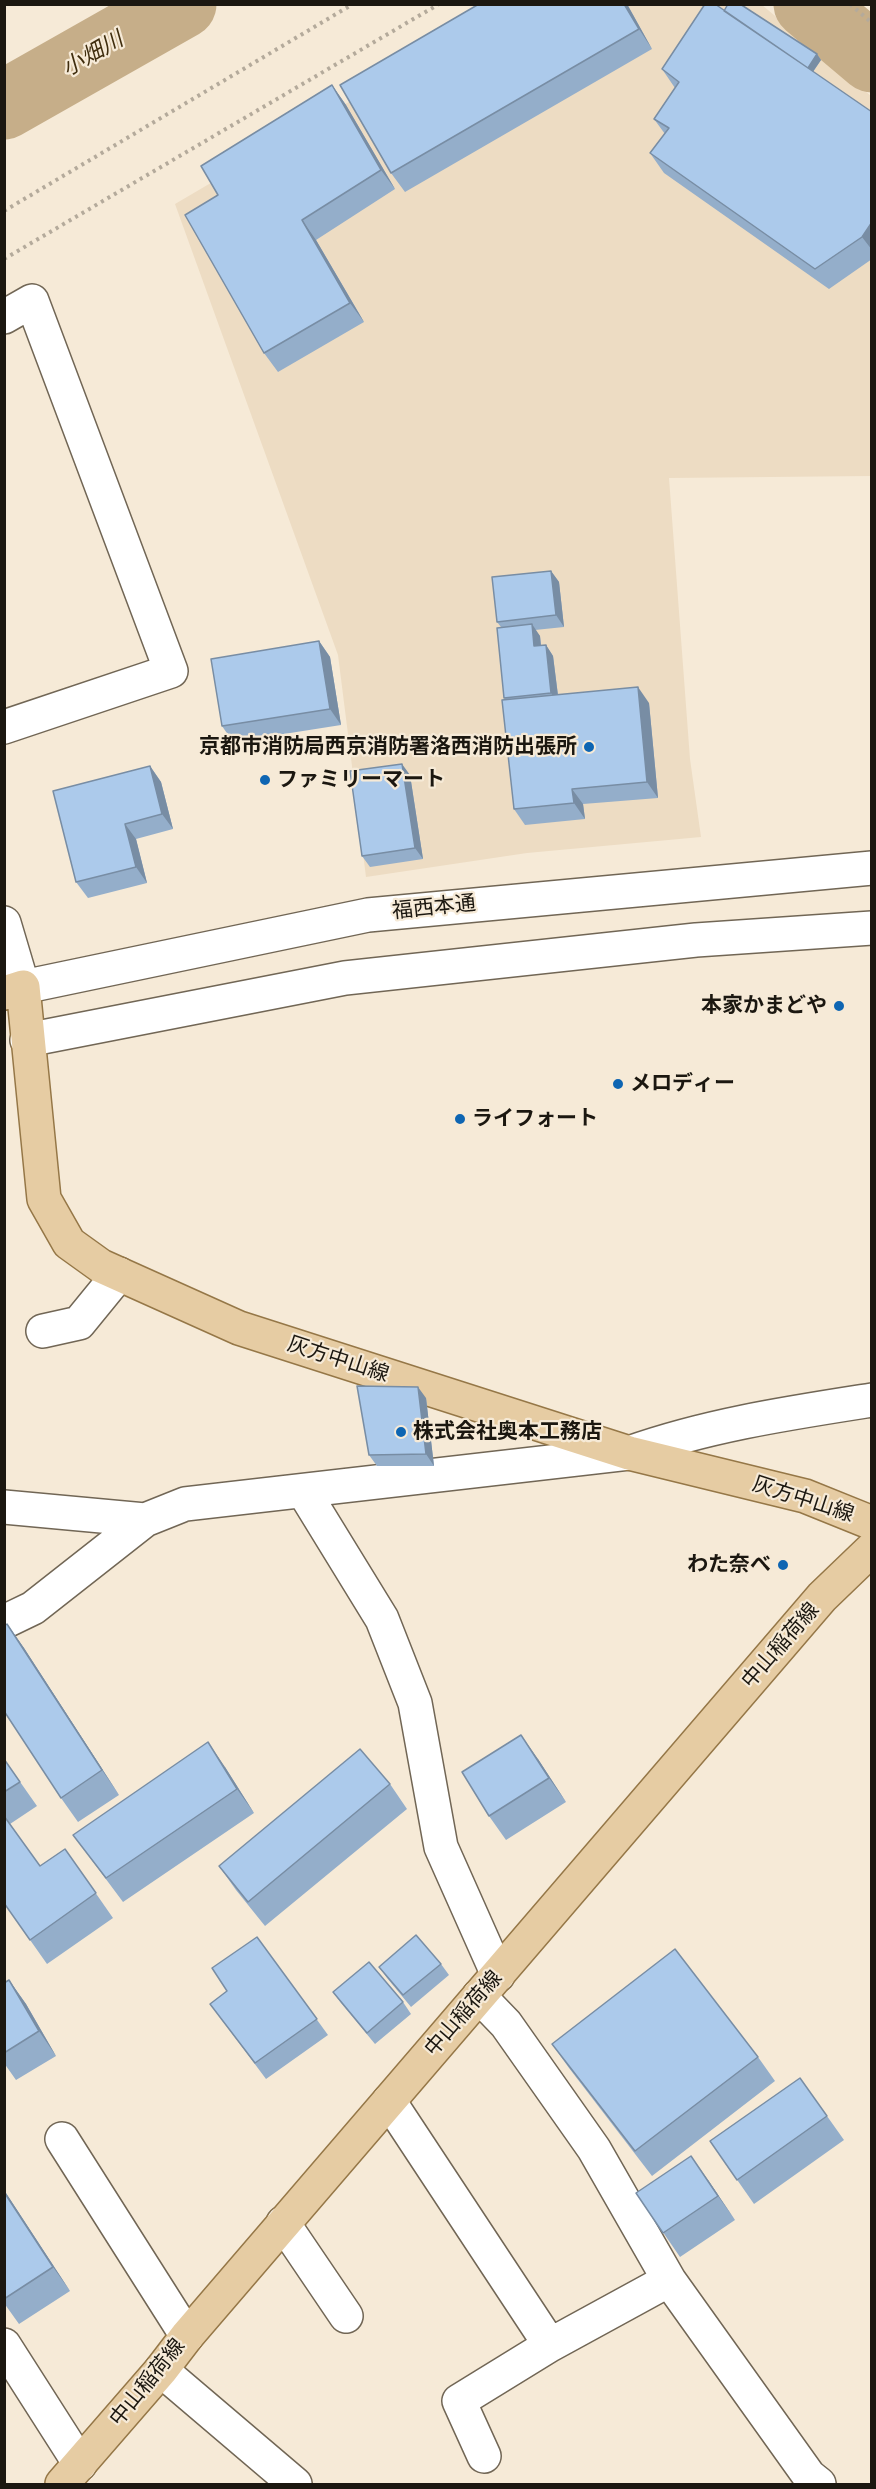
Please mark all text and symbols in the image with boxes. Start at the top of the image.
water label: 小畑川 [58,27,128,83]
place label: 京都市消防局西京消防署洛西消防出張所 [199,734,577,760]
marker: 京都市消防局西京消防署洛西消防出張所 [582,740,596,754]
place label: ファミリーマート [277,767,445,793]
marker: ファミリーマート [258,773,272,787]
street label: 福西本通 [391,891,477,925]
place label: 本家かまどや [701,993,827,1019]
marker: 本家かまどや [832,999,846,1013]
place label: メロディー [630,1071,735,1097]
marker: メロディー [611,1077,625,1091]
place label: ライフォート [472,1106,598,1132]
marker: ライフォート [453,1112,467,1126]
street label: 灰方中山線 [284,1332,392,1388]
place label: 株式会社奥本工務店 [413,1419,602,1445]
marker: 株式会社奥本工務店 [394,1425,408,1439]
street label: 灰方中山線 [749,1472,857,1528]
place label: わた奈べ [687,1552,771,1578]
marker: わた奈べ [776,1558,790,1572]
street label: 中山稲荷線 [737,1598,825,1694]
street label: 中山稲荷線 [420,1966,508,2062]
street label: 中山稲荷線 [105,2334,191,2432]

